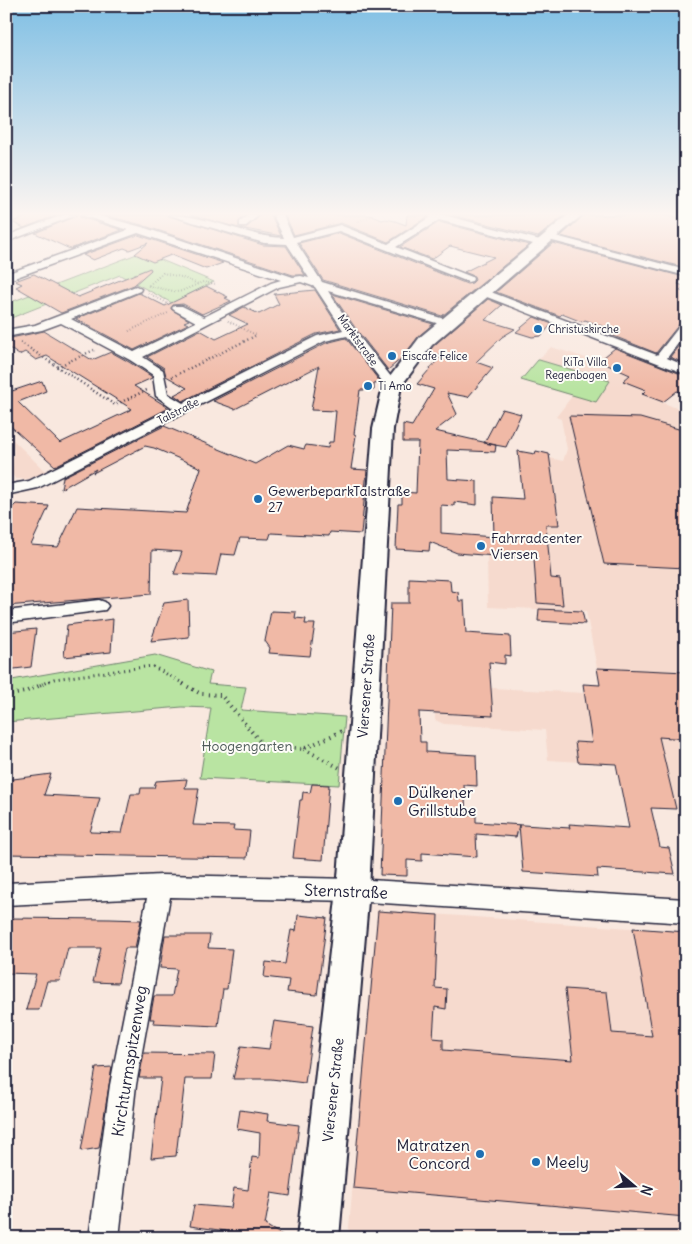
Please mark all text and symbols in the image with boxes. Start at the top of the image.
street label: Marktstraße [335,312,381,369]
place label: Christuskirche [548,322,619,336]
marker: Christuskirche [532,323,544,335]
place label: Eiscafe Felice [402,349,467,363]
marker: Eiscafe Felice [386,350,398,362]
place label: KiTa Villa Regenbogen [545,355,607,382]
marker: KiTa Villa Regenbogen [611,362,623,374]
place label: Ti Amo [378,379,412,393]
marker: Ti Amo [362,380,374,392]
street label: Talstraße [155,395,201,427]
place label: GewerbeparkTalstraße 27 [268,482,410,516]
marker: GewerbeparkTalstraße 27 [252,493,264,505]
place label: Fahrradcenter Viersen [491,529,582,563]
marker: Fahrradcenter Viersen [475,540,487,552]
street label: Viersener Straße [353,633,379,739]
park label: Hoogengarten [202,737,293,755]
place label: Dülkener Grillstube [408,782,476,820]
marker: Dülkener Grillstube [392,795,404,807]
street label: Sternstraße [304,880,388,902]
street label: Kirchturmspitzenweg [107,984,151,1138]
street label: Viersener Straße [319,1037,347,1143]
place label: Matratzen Concord [396,1135,470,1173]
marker: Matratzen Concord [474,1148,486,1160]
place label: Meely [546,1152,589,1172]
marker: Meely [530,1156,542,1168]
north arrow [610,1162,660,1212]
text: N [636,1183,656,1198]

